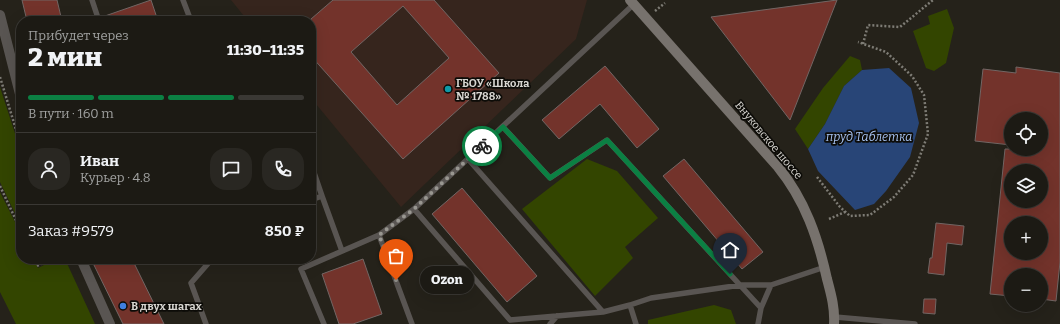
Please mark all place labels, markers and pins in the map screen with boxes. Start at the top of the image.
place label: ГБОУ «Школа № 1788» [456,77,530,103]
marker: ГБОУ «Школа № 1788» [443,84,453,94]
pin [713,233,747,274]
pin [379,239,413,280]
callout: Ozon [420,266,474,294]
place label: В двух шагах [131,300,203,313]
marker: В двух шагах [118,301,128,311]

